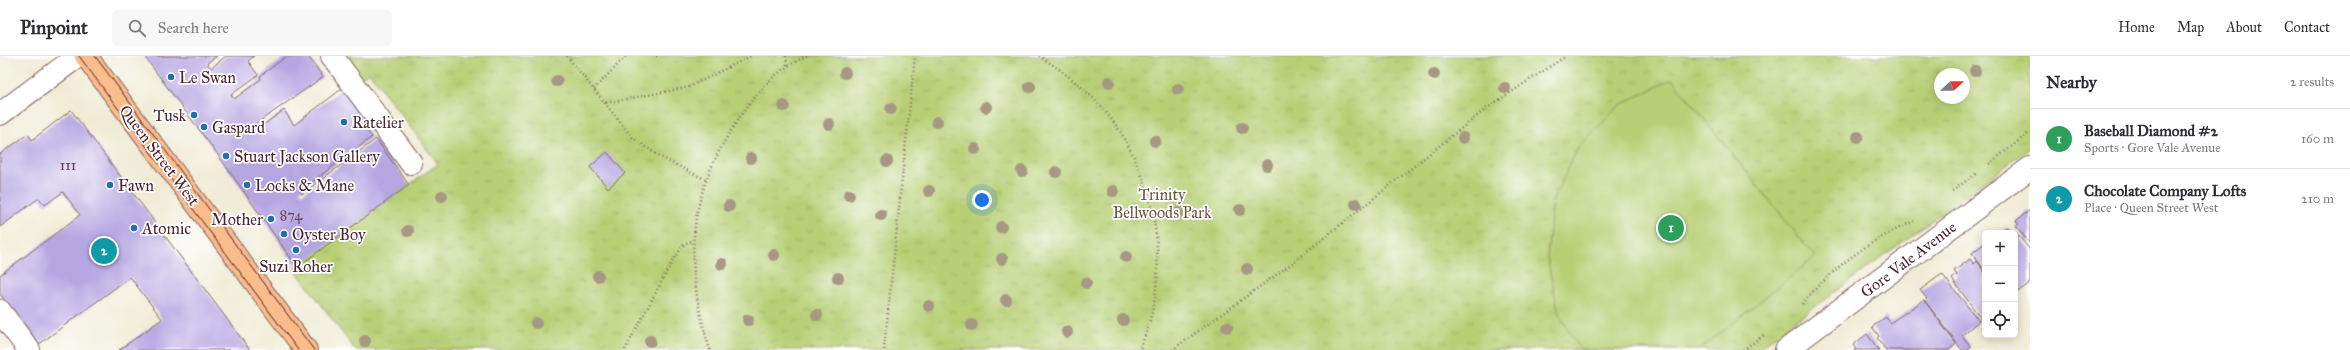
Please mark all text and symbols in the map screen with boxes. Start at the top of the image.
search box [112,10,392,46]
text: Pinpoint [20,16,88,39]
icon: search [126,17,148,39]
text: Search here [158,19,229,37]
text: Home [2118,19,2155,36]
text: Map [2177,19,2204,36]
text: About [2226,19,2262,36]
text: Contact [2284,19,2330,36]
place label: Le Swan [179,68,236,87]
north arrow [1934,68,1970,104]
marker: Le Swan [166,72,176,82]
text: Nearby [2046,72,2097,93]
text: 2 results [2290,74,2334,90]
street label: Queen Street West [116,101,204,210]
place label: Tusk [154,106,187,125]
marker: Tusk [189,110,199,120]
place label: Ratelier [352,113,404,132]
marker: Ratelier [339,117,349,127]
place label: Gaspard [212,118,265,137]
marker: Gaspard [199,122,209,132]
text: Baseball Diamond #2 [2084,122,2218,140]
text: 1 [2056,131,2062,147]
text: 160 m [2301,131,2334,147]
text: Sports · Gore Vale Avenue [2084,140,2221,156]
place label: Stuart Jackson Gallery [234,147,380,167]
marker: Stuart Jackson Gallery [221,151,231,161]
house number: 111 [60,157,77,174]
place label: Fawn [118,176,154,195]
place label: Locks & Mane [255,176,354,195]
marker: Fawn [105,180,115,190]
marker: Locks & Mane [242,180,252,190]
text: Chocolate Company Lofts [2084,182,2246,200]
park label: Trinity Bellwoods Park [1113,185,1212,222]
your location [972,190,992,210]
text: 2 [2056,191,2062,207]
text: 210 m [2301,191,2334,207]
text: Place · Queen Street West [2084,200,2218,216]
house number: 874 [280,207,303,224]
place label: Mother [211,210,263,229]
pin: 1 [1658,213,1684,243]
marker: Mother [266,214,276,224]
street label: Gore Vale Avenue [1857,217,1960,302]
place label: Atomic [141,219,191,238]
marker: Atomic [129,223,139,233]
place label: Oyster Boy [292,225,366,244]
marker: Oyster Boy [279,229,289,239]
map controls [1982,230,2018,338]
button: + [1982,230,2018,266]
pin: 2 [91,236,117,266]
marker: Suzi Roher [291,245,301,255]
place label: Suzi Roher [259,257,333,276]
button: − [1982,266,2018,302]
button: locate [1982,302,2018,338]

